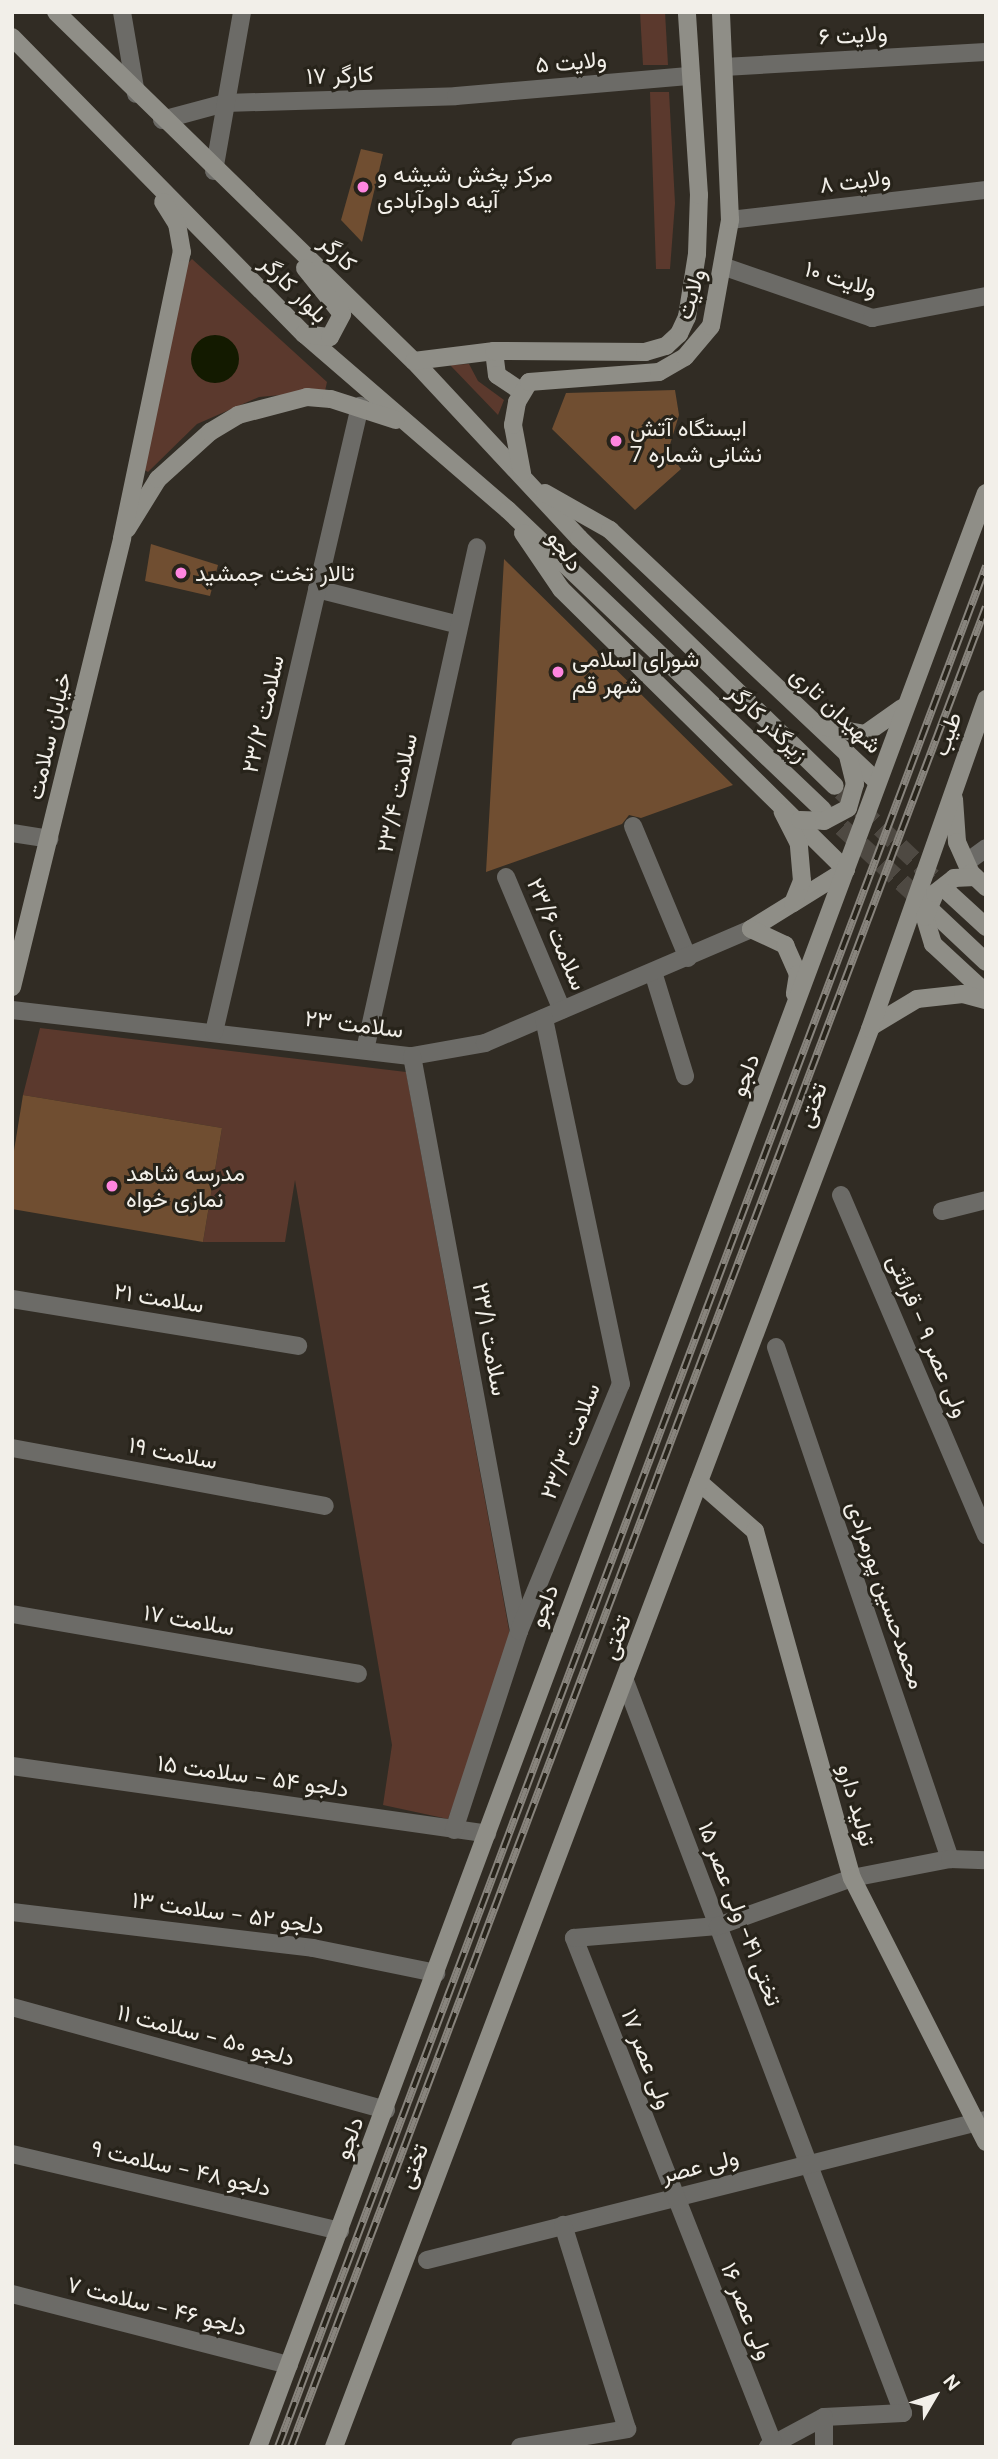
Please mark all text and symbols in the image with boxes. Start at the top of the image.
street label: ولایت ۶ [818,19,888,51]
street label: ولایت ۵ [534,45,608,79]
street label: کارگر ۱۷ [306,60,374,90]
place label: مرکز پخش شیشه و آینه داودآبادی [377,160,553,214]
street label: ولایت ۸ [818,163,892,199]
marker: مرکز پخش شیشه و آینه داودآبادی [355,179,371,195]
street label: کارگر [314,229,362,277]
street label: بلوار کارگر [254,249,334,329]
street label: ولایت ۱۰ [801,255,881,303]
street label: ولایت [670,265,712,323]
place label: ایستگاه آتش نشانی شماره 7 [630,414,762,468]
marker: ایستگاه آتش نشانی شماره 7 [608,433,624,449]
street label: دلجو [541,525,589,577]
place label: تالار تخت جمشید [195,559,355,587]
marker: تالار تخت جمشید [173,565,189,581]
place label: شورای اسلامی شهر قم [572,645,699,699]
street label: سلامت ۲۳/۲ [236,652,290,776]
street label: شهیدان تاری [785,661,887,759]
marker: شورای اسلامی شهر قم [550,664,566,680]
street label: خیابان سلامت [21,670,77,802]
street label: زیرگذر کارگر [722,678,814,768]
street label: طیب [926,708,968,760]
street label: سلامت ۲۳/۴ [371,731,423,855]
street label: سلامت ۲۳/۶ [521,874,593,994]
street label: سلامت ۲۳ [303,1004,405,1044]
street label: دلجو [724,1050,766,1100]
street label: تختی [791,1079,833,1131]
place label: مدرسه شاهد نمازی خواه [126,1159,245,1213]
marker: مدرسه شاهد نمازی خواه [104,1178,120,1194]
street label: ولی عصر ۹ - قرائتی [881,1251,975,1421]
street label: سلامت ۲۱ [112,1277,206,1319]
street label: سلامت ۲۳/۱ [466,1280,514,1398]
street label: سلامت ۲۳/۳ [534,1379,606,1503]
street label: سلامت ۱۹ [126,1431,220,1475]
street label: محمدحسین پورمرادی [841,1497,931,1693]
street label: دلجو [524,1581,564,1631]
street label: سلامت ۱۷ [141,1598,237,1642]
street label: تختی [595,1611,637,1663]
street label: دلجو ۵۴ - سلامت ۱۵ [156,1749,350,1803]
street label: تولید دارو [832,1760,882,1850]
street label: تختی ۴۱- ولی عصر ۱۵ [692,1818,788,2010]
street label: دلجو ۵۲ - سلامت ۱۳ [130,1886,326,1940]
street label: دلجو ۵۰ - سلامت ۱۱ [114,1998,298,2072]
street label: ولی عصر ۱۷ [615,2005,679,2113]
street label: دلجو [328,2113,370,2163]
street label: دلجو ۴۸ - سلامت ۹ [88,2134,274,2202]
street label: تختی [392,2140,434,2192]
street label: ولی عصر [659,2143,741,2189]
street label: ولی عصر ۱۶ [715,2258,779,2364]
street label: دلجو ۴۶ - سلامت ۷ [64,2270,250,2342]
north arrow [900,2361,970,2431]
text: N [938,2369,966,2396]

